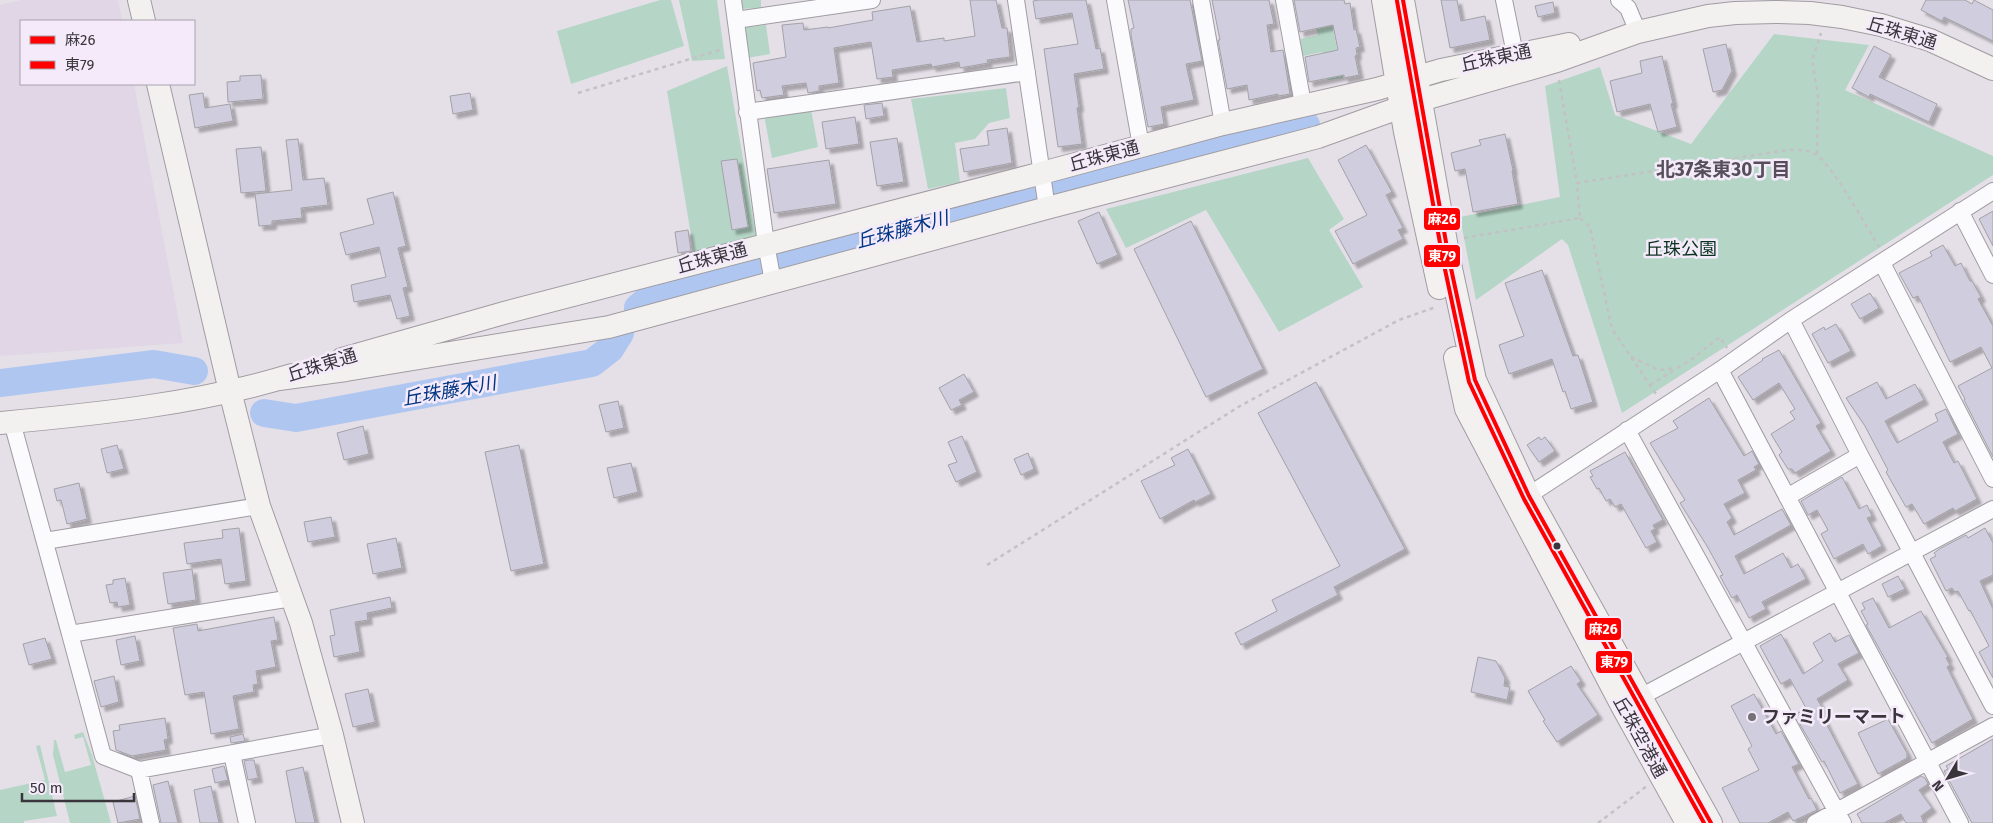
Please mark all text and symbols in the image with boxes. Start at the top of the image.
street label: 丘珠東通 [1864,12,1940,54]
legend [20,20,195,85]
text: 麻26 [65,31,95,49]
street label: 丘珠東通 [1458,40,1534,76]
text: 東79 [65,56,94,74]
street label: 丘珠東通 [1066,136,1142,176]
district label: 北37条東30丁目 [1656,158,1790,181]
water label: 丘珠藤木川 [853,206,953,253]
line badge: 麻26 [1423,207,1461,231]
text: 麻26 [1427,211,1457,228]
street label: 丘珠東通 [674,238,750,278]
park label: 丘珠公園 [1645,238,1717,260]
line badge: 東79 [1423,244,1461,268]
text: 東79 [1428,248,1456,265]
street label: 丘珠東通 [284,344,360,386]
water label: 丘珠藤木川 [400,371,500,410]
unlabelled marker [1552,541,1562,551]
line badge: 麻26 [1584,617,1622,641]
text: 麻26 [1588,621,1618,638]
line badge: 東79 [1595,650,1633,674]
text: 東79 [1600,654,1628,671]
street label: 丘珠空港通 [1609,692,1671,782]
place label: ファミリーマート [1762,706,1906,728]
marker: ファミリーマート [1746,711,1758,723]
north arrow [1923,753,1973,803]
scale bar [22,770,135,802]
text: N [1929,777,1948,795]
text: 50 m [30,779,63,797]

